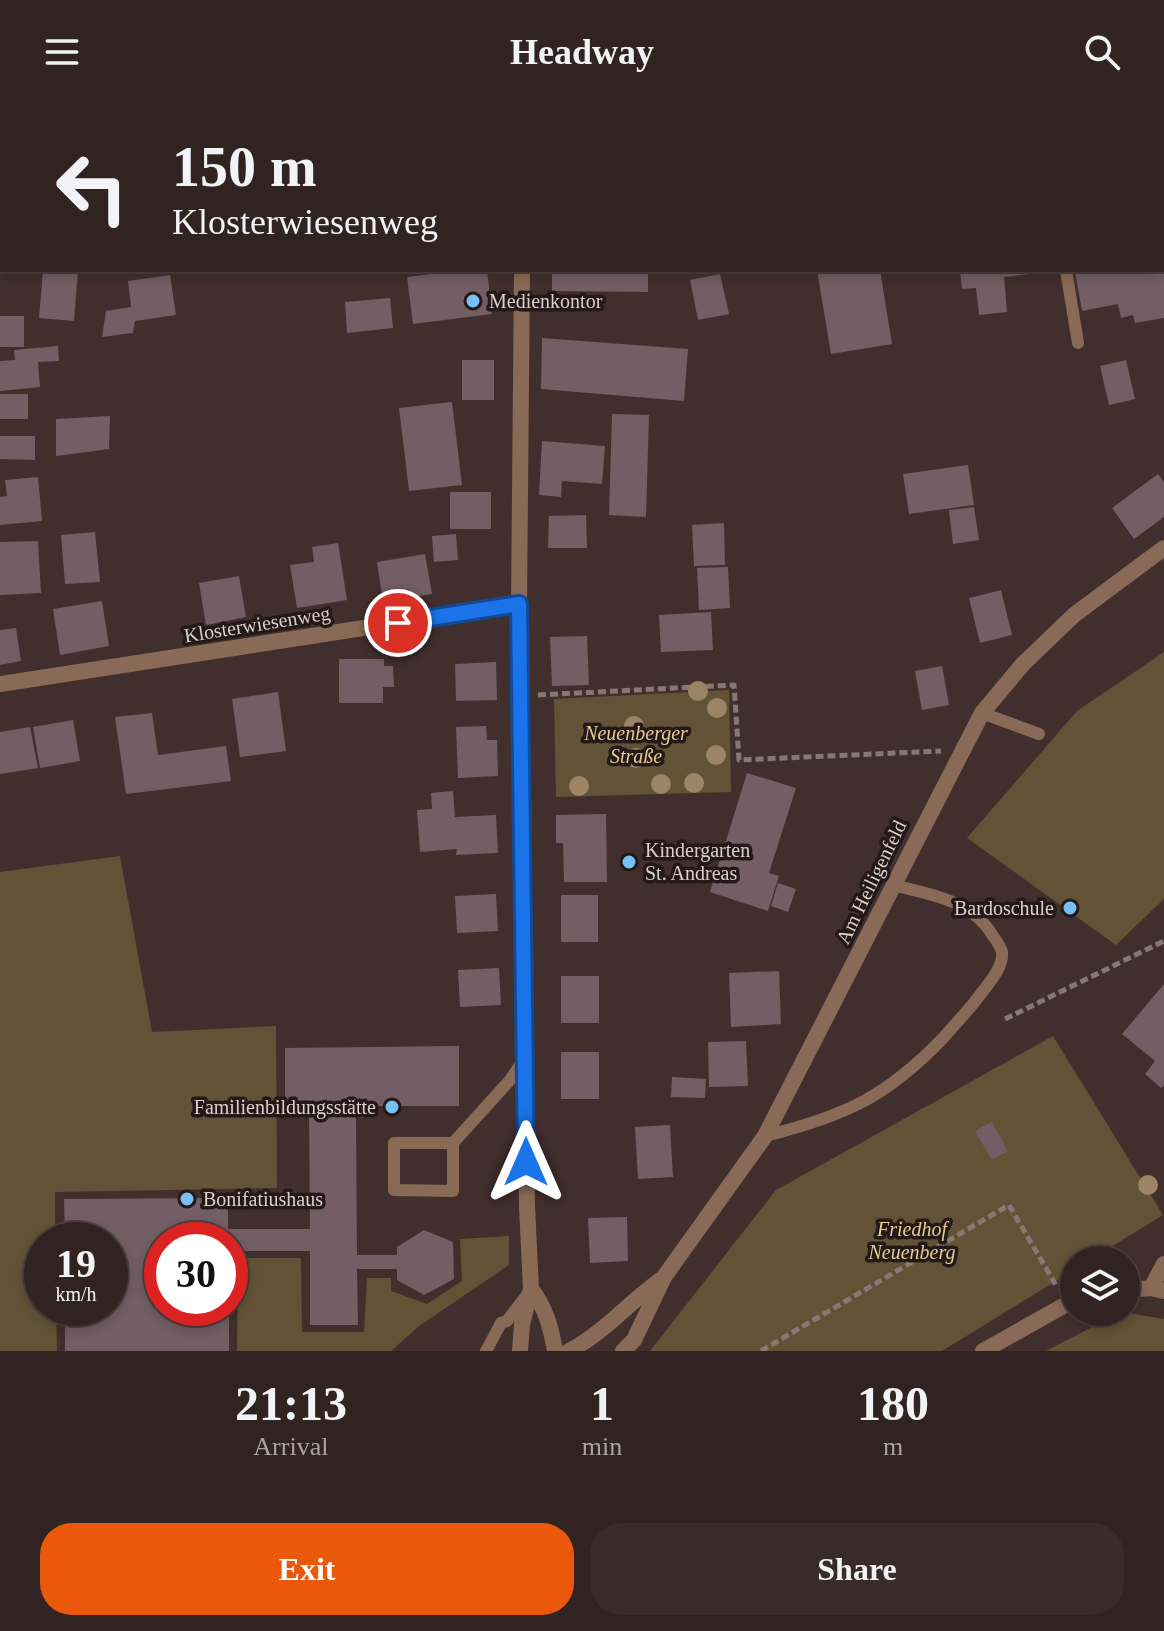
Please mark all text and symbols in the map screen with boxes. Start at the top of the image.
icon: menu [40,30,84,74]
icon: search [1080,30,1124,74]
text: Headway [510,32,654,72]
icon: left [40,136,144,240]
text: 150 m [172,136,317,198]
text: Klosterwiesenweg [172,202,438,242]
place label: Medienkontor [489,290,603,312]
marker: Medienkontor [464,292,482,310]
pin [364,589,432,657]
icon: arrive [376,601,420,645]
street label: Klosterwiesenweg [182,602,332,647]
park label: Neuenberger Straße [583,722,688,767]
street label: Am Heiligenfeld [832,817,911,948]
place label: Kindergarten St. Andreas [645,839,750,884]
marker: Kindergarten St. Andreas [620,853,638,871]
place label: Bardoschule [954,897,1054,919]
marker: Bardoschule [1061,899,1079,917]
place label: Familienbildungsstätte [194,1096,376,1119]
marker: Familienbildungsstätte [383,1098,401,1116]
position arrow [484,1120,568,1204]
place label: Bonifatiushaus [203,1188,323,1210]
marker: Bonifatiushaus [178,1190,196,1208]
park label: Friedhof Neuenberg [867,1218,956,1264]
speed limit sign: 30 [144,1222,248,1326]
text: 19 [56,1241,96,1286]
map controls [1060,1246,1140,1326]
button: layers [1060,1246,1140,1326]
text: km/h [55,1283,97,1305]
text: 21:13 [235,1377,347,1430]
text: 1 [590,1377,614,1430]
text: 180 [857,1377,929,1430]
text: Arrival [253,1432,328,1461]
text: min [582,1432,622,1461]
text: m [883,1432,903,1461]
button: Exit [40,1523,574,1615]
button: Share [590,1523,1124,1615]

